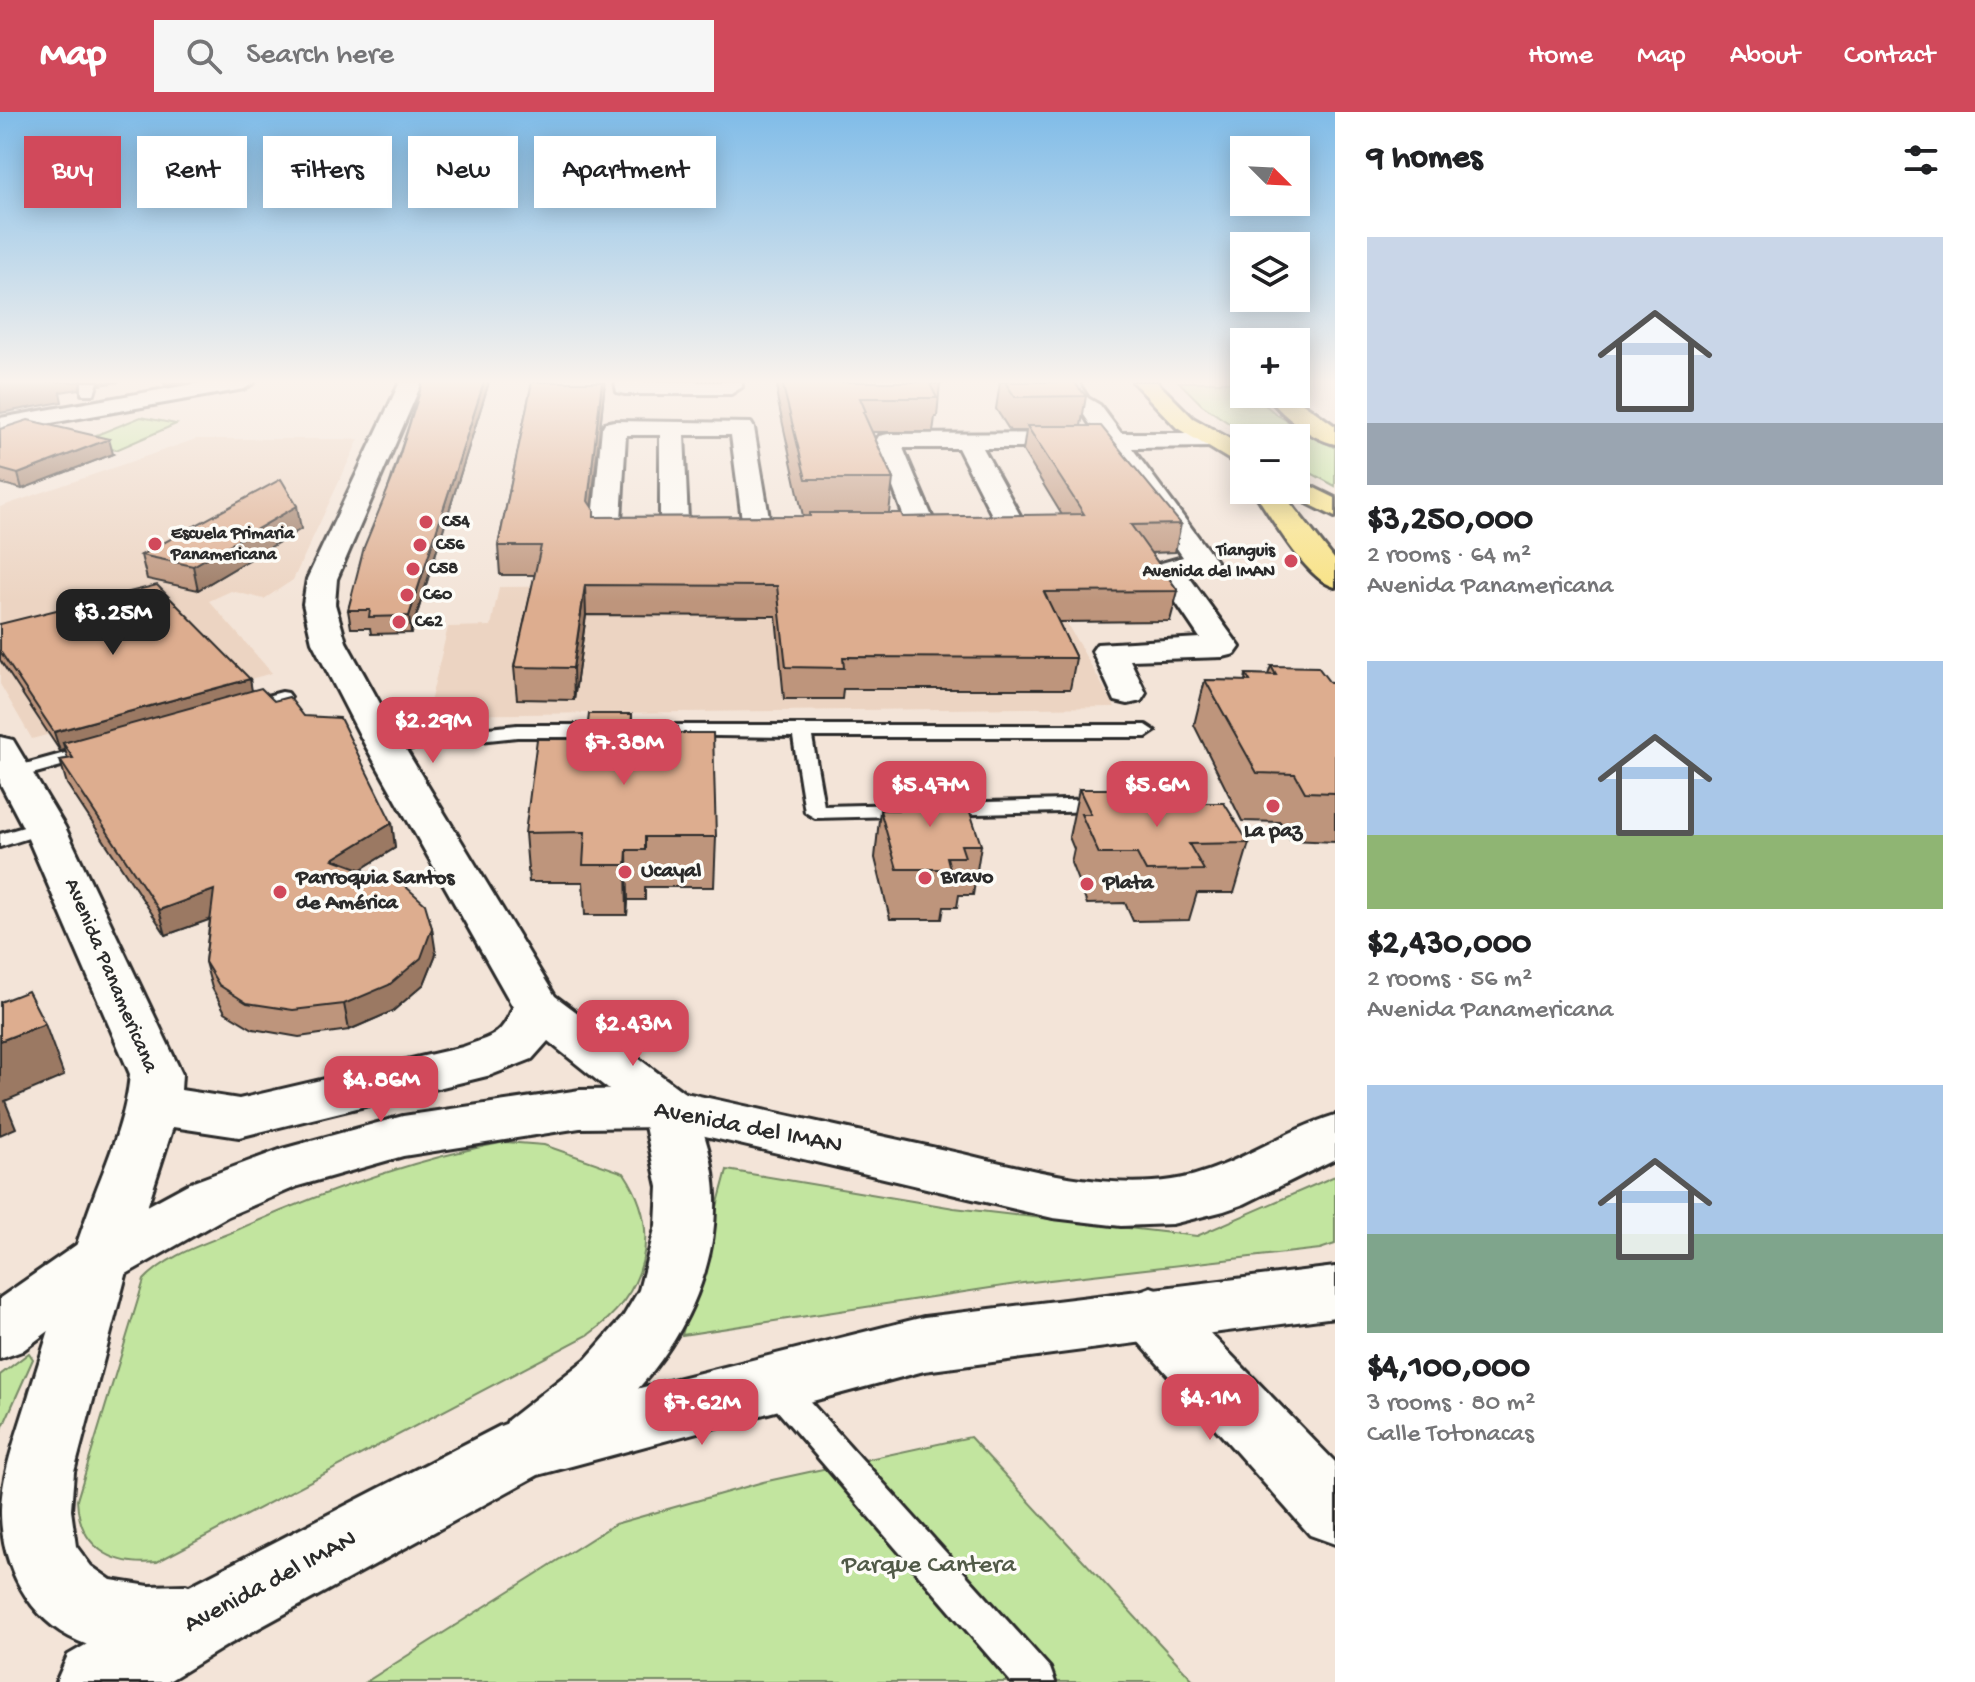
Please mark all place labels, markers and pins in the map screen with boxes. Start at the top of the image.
place label: C54 [441,512,470,533]
marker: C54 [417,513,435,531]
place label: Escuela Primaria Panamericana [170,524,295,566]
marker: Escuela Primaria Panamericana [146,535,164,553]
place label: C56 [435,535,465,556]
marker: C56 [411,536,429,554]
place label: Tianguis Avenida del IMAN [1142,541,1276,583]
marker: Tianguis Avenida del IMAN [1282,552,1300,570]
place label: C58 [428,559,458,580]
marker: C58 [404,560,422,578]
place label: C60 [422,585,453,606]
marker: C60 [398,586,416,604]
pin: $3.25M [48,589,178,657]
place label: C62 [414,612,443,633]
marker: C62 [390,613,408,631]
pin: $2.29M [368,697,498,765]
pin: $7.38M [559,719,689,787]
pin: $5.47M [865,761,995,829]
pin: $5.6M [1101,761,1213,829]
marker: La paz [1264,797,1282,815]
place label: La paz [1244,819,1303,845]
place label: Ucayal [641,859,701,885]
marker: Ucayal [616,863,634,881]
place label: Bravo [940,865,994,891]
place label: Parroquia Santos de América [295,866,456,917]
marker: Bravo [916,869,934,887]
place label: Plata [1102,871,1155,897]
marker: Plata [1078,875,1096,893]
marker: Parroquia Santos de América [271,883,289,901]
pin: $2.43M [568,1000,698,1068]
pin: $4.86M [316,1056,446,1124]
pin: $4.1M [1154,1374,1266,1442]
pin: $7.62M [637,1379,767,1447]

